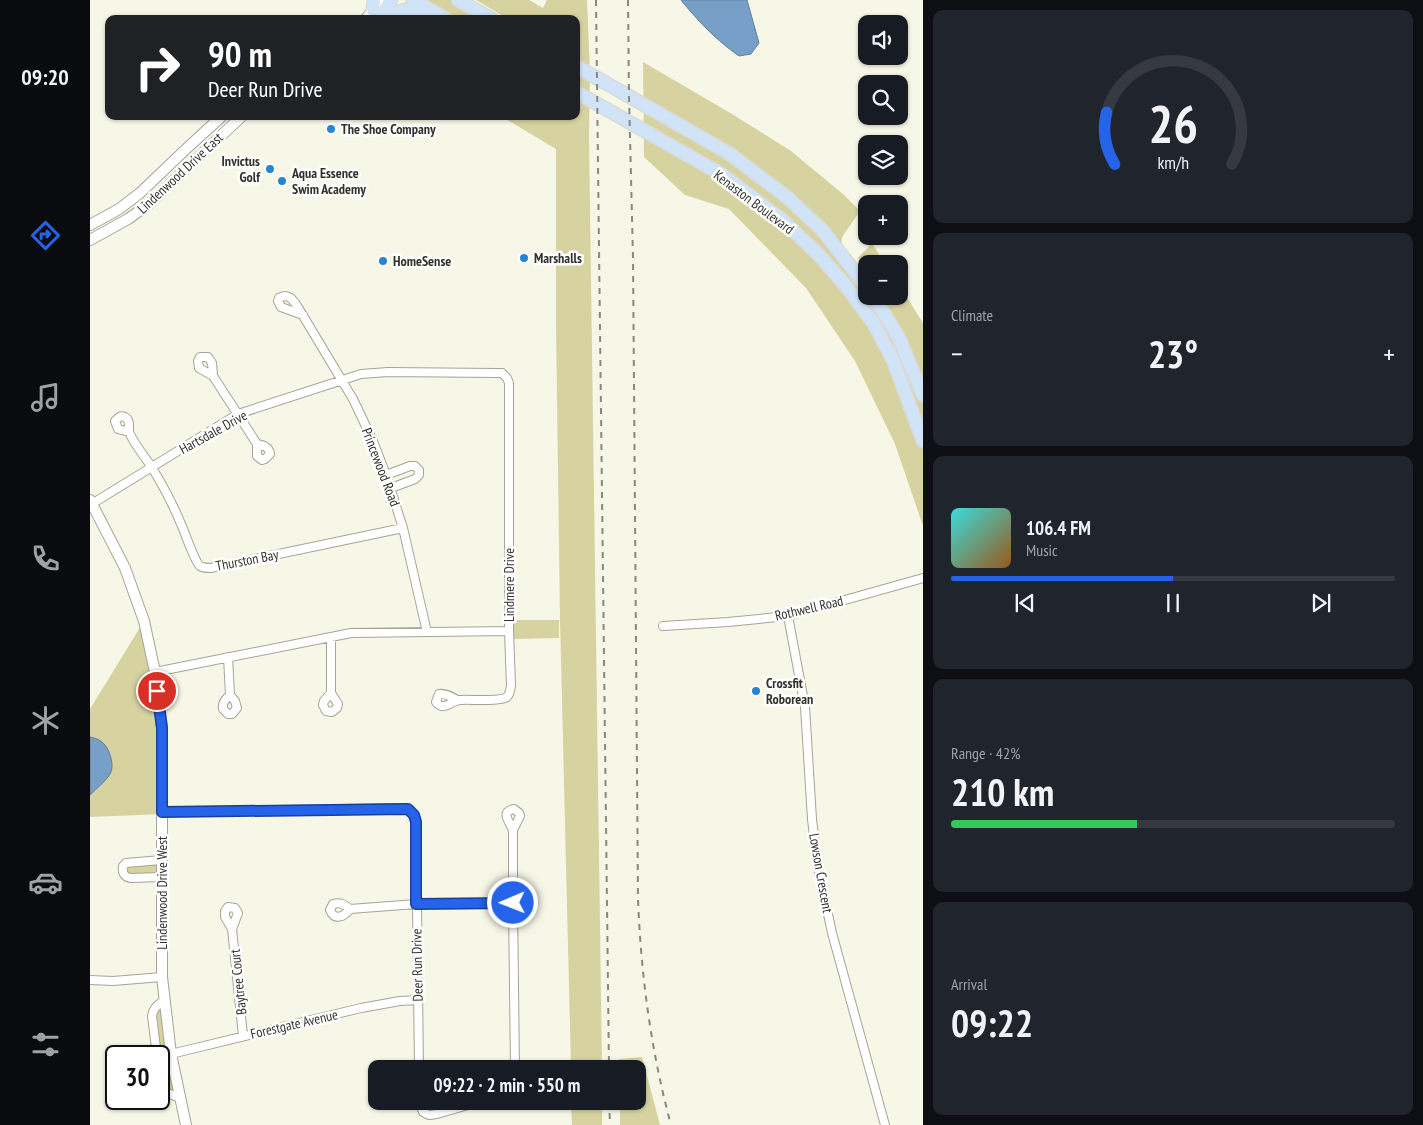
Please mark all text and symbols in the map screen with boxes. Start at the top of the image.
map controls [858,15,908,305]
button: sound [858,15,908,65]
text: 90 m [208,31,272,77]
icon: right [125,35,190,100]
text: 09:20 [21,63,69,91]
text: Deer Run Drive [208,75,323,103]
button: search [858,75,908,125]
text: 26 [1148,90,1198,157]
place label: The Shoe Company [341,120,436,138]
marker: The Shoe Company [325,123,337,135]
street label: Lindenwood Drive East [133,129,227,217]
button: layers [858,135,908,185]
text: km/h [1157,151,1189,174]
place label: Invictus Golf [222,152,261,186]
marker: Invictus Golf [264,163,276,175]
place label: Aqua Essence Swim Academy [291,164,366,198]
street label: Kenaston Boulevard [710,166,798,238]
marker: Aqua Essence Swim Academy [276,175,288,187]
button: + [858,195,908,245]
icon: directions [28,218,63,253]
place label: Marshalls [534,249,582,267]
place label: HomeSense [393,252,451,270]
marker: Marshalls [518,252,530,264]
marker: HomeSense [377,255,389,267]
button: − [858,255,908,305]
text: Climate [951,305,993,325]
text: 23° [1148,329,1198,378]
text: − [951,335,963,372]
text: + [1383,335,1395,372]
icon: music [28,380,63,415]
street label: Hartsdale Drive [176,406,250,458]
street label: Princewood Road [358,425,404,509]
text: 106.4 FM [1026,516,1091,540]
text: Music [1026,540,1058,560]
icon: phone [28,541,63,576]
street label: Thurston Bay [214,545,281,575]
street label: Lindmere Drive [500,548,518,622]
icon: previous [1011,589,1039,617]
icon: pause [1159,589,1187,617]
icon: next [1307,589,1335,617]
street label: Rothwell Road [773,591,845,625]
pin [136,670,178,712]
place label: Crossfit Roborean [766,674,813,708]
icon: arrive [143,677,171,705]
marker: Crossfit Roborean [750,685,762,697]
icon: climate [28,703,63,738]
text: Range · 42% [951,743,1020,763]
text: 210 km [951,767,1054,816]
street label: Lowson Crescent [805,832,837,914]
street label: Lindenwood Drive West [153,836,171,950]
icon: car [28,865,63,900]
position arrow [486,876,538,928]
street label: Deer Run Drive [407,928,427,1002]
street label: Baytree Court [226,948,250,1016]
text: Arrival [951,974,987,994]
text: 09:22 [951,998,1033,1047]
street label: Forestgate Avenue [249,1005,340,1043]
icon: filters [28,1027,63,1062]
speed limit sign: 30 [105,1045,170,1110]
text: 09:22 · 2 min · 550 m [434,1073,580,1097]

